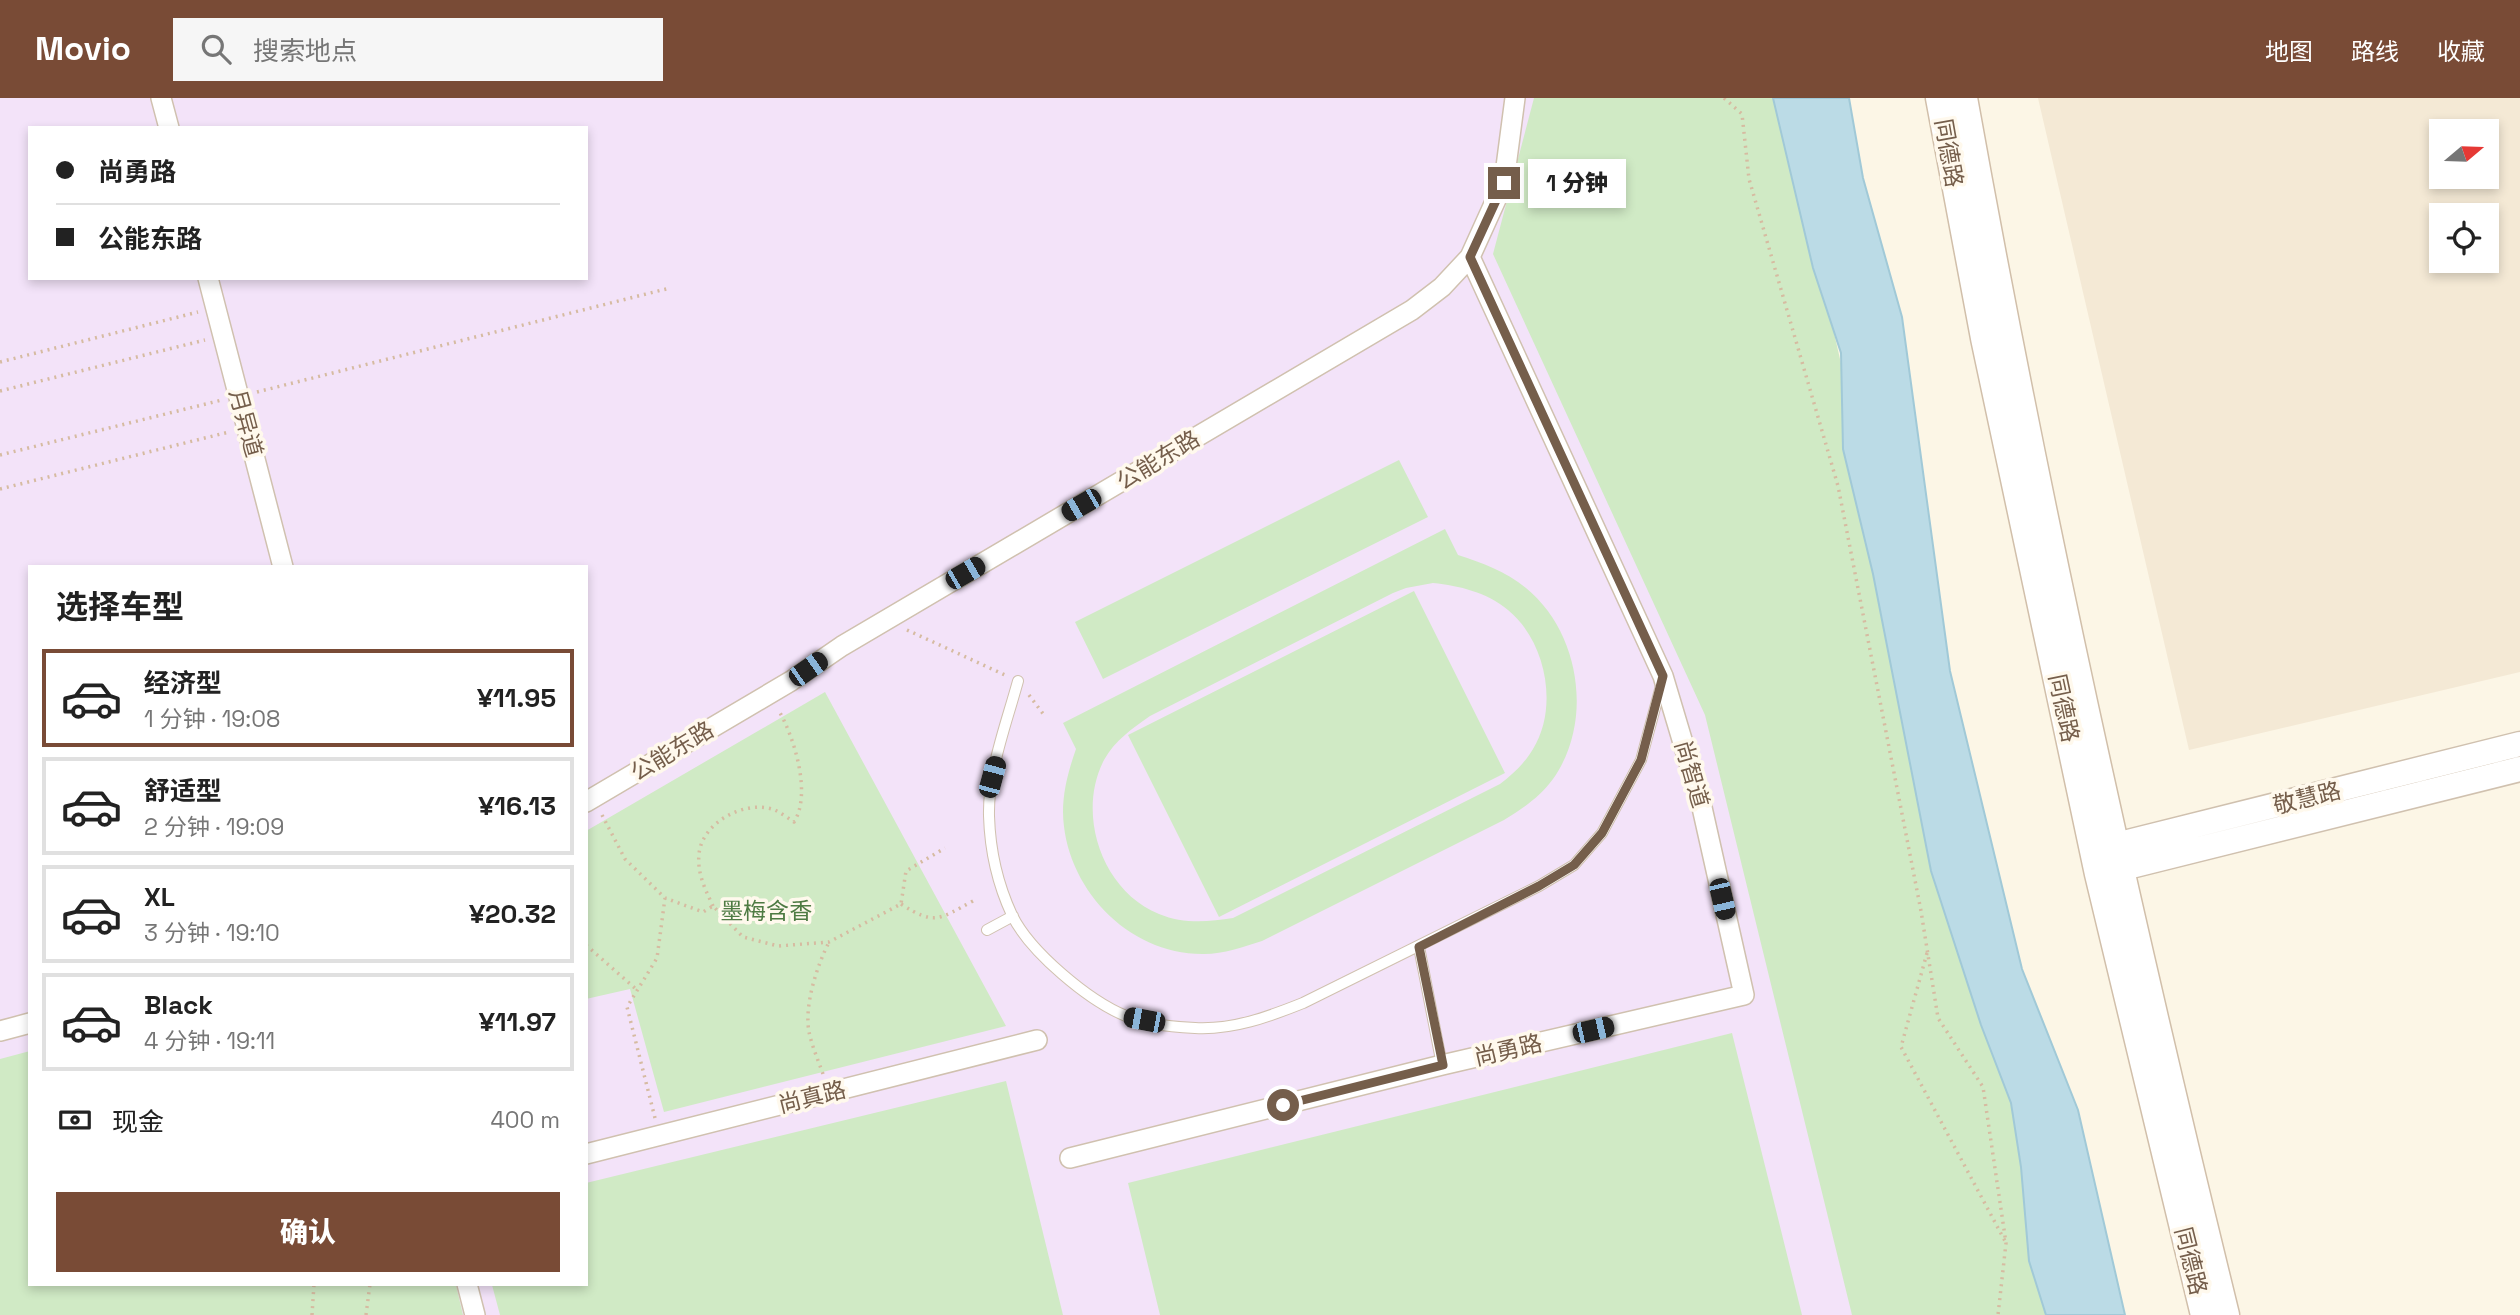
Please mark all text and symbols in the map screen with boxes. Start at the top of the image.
search box [173,18,663,81]
text: Movio [35,28,131,70]
icon: search [197,30,235,68]
text: 搜索地点 [253,34,357,68]
text: 地图 [2265,36,2313,67]
text: 路线 [2351,36,2399,67]
text: 收藏 [2437,36,2485,67]
street label: 同德路 [1928,116,1970,190]
north arrow [2429,119,2499,189]
map controls [2429,119,2499,273]
text: 尚勇路 [98,155,176,189]
callout: 1 分钟 [1528,158,1626,208]
route end [1488,167,1520,199]
text: 1 分钟 [1546,168,1608,198]
button: locate [2429,203,2499,273]
text: 公能东路 [98,222,202,256]
street label: 月异道 [223,386,269,460]
street label: 公能东路 [1111,423,1205,497]
car [1058,485,1105,525]
car [942,553,989,593]
text: 选择车型 [56,587,184,627]
car [785,648,832,690]
text: 经济型 [144,666,222,700]
icon: car [60,667,123,730]
street label: 同德路 [2042,671,2086,745]
text: ¥11.95 [477,681,556,715]
text: 1 分钟 · 19:08 [144,704,280,734]
street label: 公能东路 [625,714,719,788]
street label: 尚智道 [1668,737,1716,811]
car [977,754,1008,800]
text: 舒适型 [144,774,222,808]
icon: car [60,775,123,838]
street label: 敬慧路 [2270,775,2344,821]
text: ¥16.13 [478,789,556,823]
text: 2 分钟 · 19:09 [144,812,284,842]
car [1708,876,1737,922]
text: XL [144,880,175,914]
icon: car [60,883,123,946]
park label: 墨梅含香 [720,896,812,926]
text: ¥20.32 [469,897,556,931]
text: 3 分钟 · 19:10 [144,918,280,948]
text: Black [144,988,213,1022]
icon: car [60,991,123,1054]
text: ¥11.97 [479,1005,556,1039]
car [1122,1006,1167,1034]
car [1571,1015,1616,1045]
text: 4 分钟 · 19:11 [144,1026,275,1056]
street label: 尚勇路 [1471,1028,1545,1072]
street label: 尚真路 [775,1074,849,1120]
route start [1267,1089,1299,1121]
icon: cash [56,1101,94,1139]
text: 现金 [112,1105,164,1139]
text: 400 m [490,1105,560,1135]
button: 确认 [56,1192,560,1272]
street label: 同德路 [2168,1224,2214,1298]

